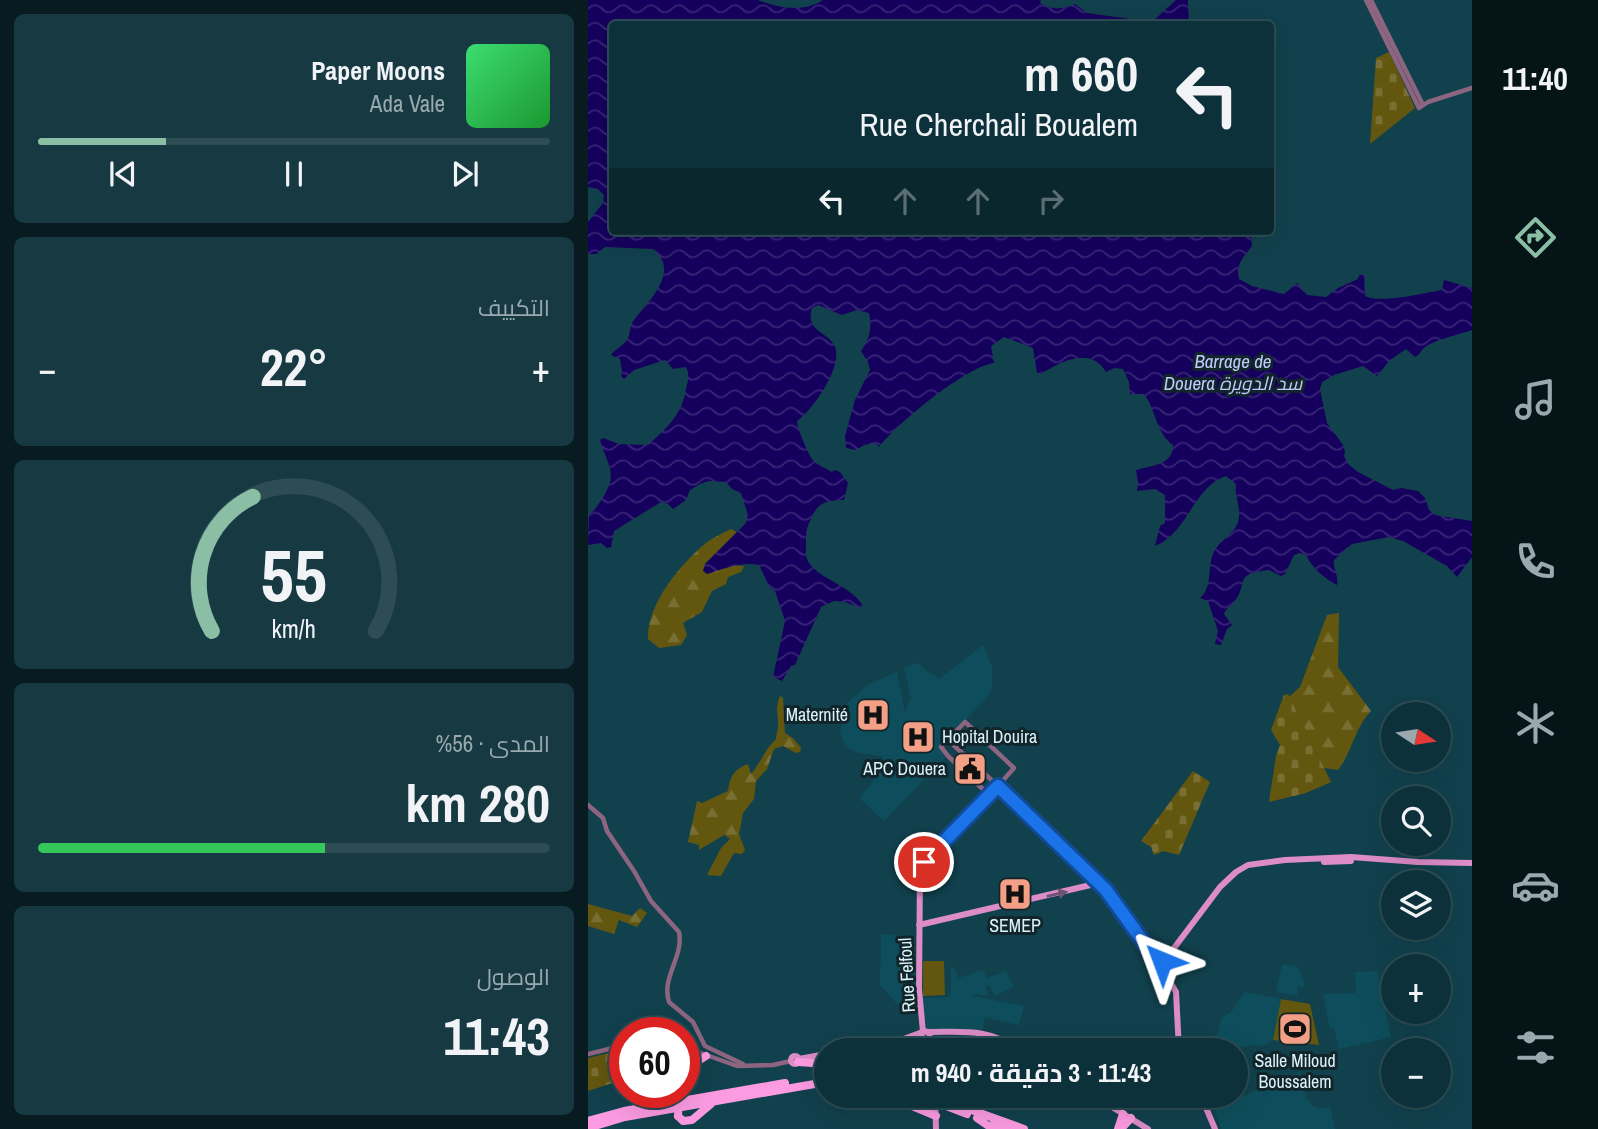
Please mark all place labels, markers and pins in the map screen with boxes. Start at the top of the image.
hospital icon: Maternité [854,696,892,734]
place label: Maternité [786,702,848,727]
hospital icon: Hopital Douira [899,718,937,756]
place label: Hopital Douira [942,724,1037,749]
public building icon: APC Douera [951,750,989,788]
place label: APC Douera [862,756,946,781]
pin [894,832,954,892]
hospital icon: SEMEP [996,875,1034,913]
place label: SEMEP [989,913,1041,938]
sports icon: Salle Miloud Boussalem [1276,1010,1314,1048]
place label: Salle Miloud Boussalem [1254,1048,1336,1094]

